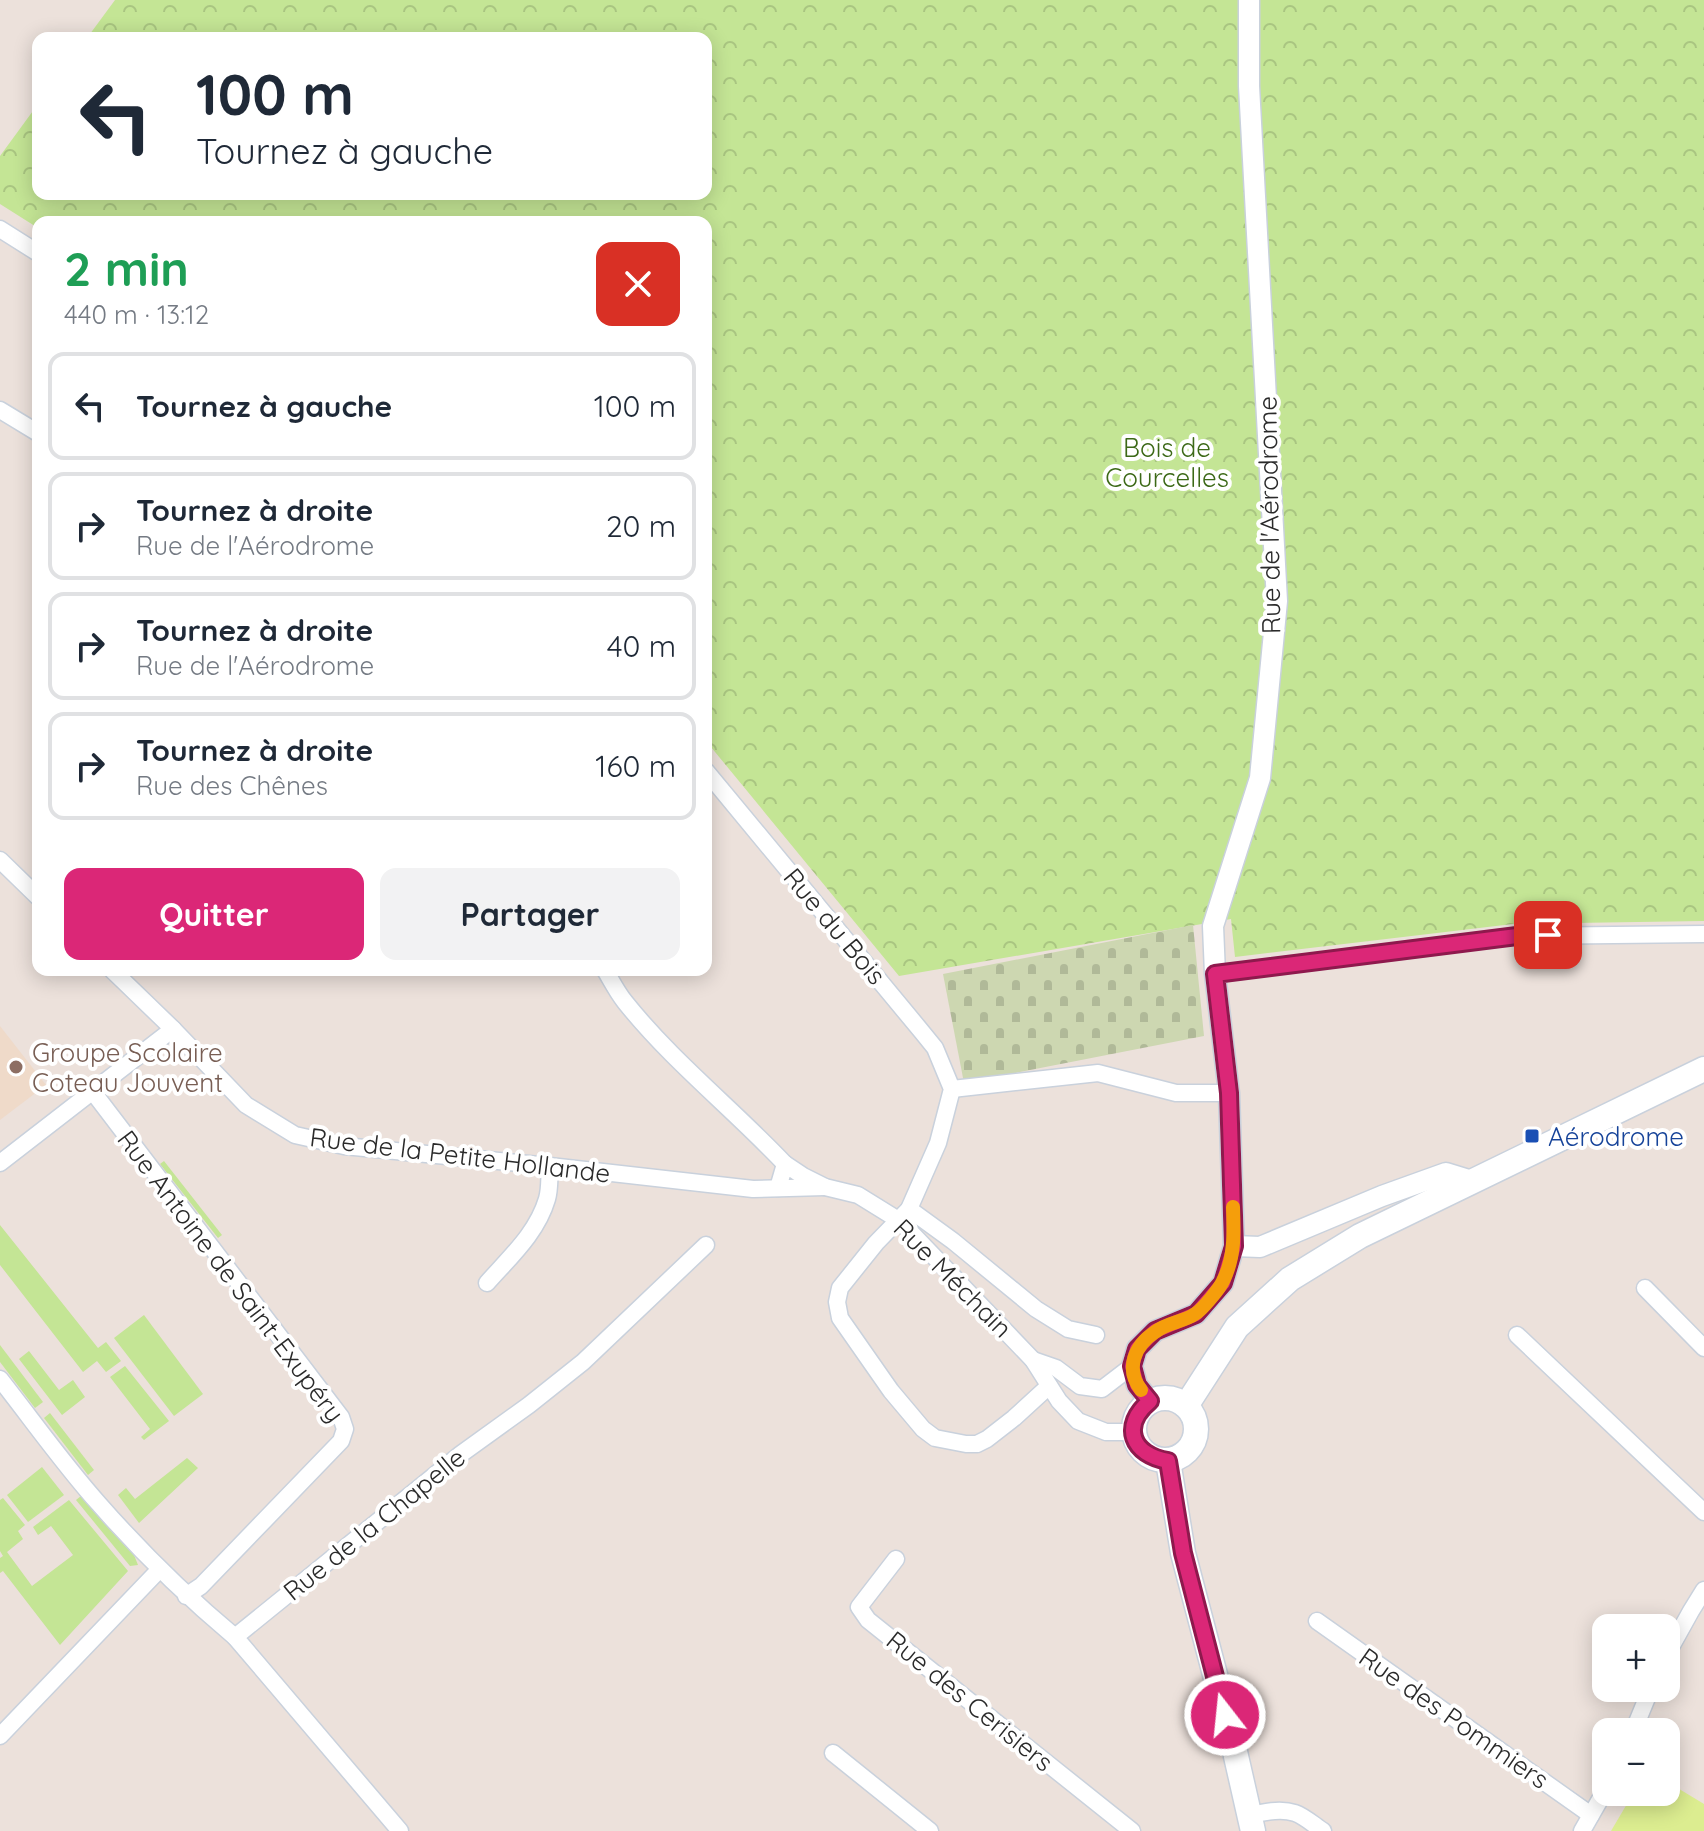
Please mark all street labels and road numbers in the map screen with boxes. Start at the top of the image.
street label: Rue de l'Aérodrome [1250,396,1288,634]
street label: Rue du Bois [777,861,893,991]
street label: Rue de la Petite Hollande [308,1120,612,1190]
street label: Rue Antoine de Saint-Exupéry [110,1123,352,1429]
street label: Rue Méchain [887,1212,1019,1344]
street label: Rue de la Chapelle [276,1441,472,1607]
street label: Rue des Cerisiers [880,1624,1060,1778]
street label: Rue des Pommiers [1353,1640,1555,1796]

